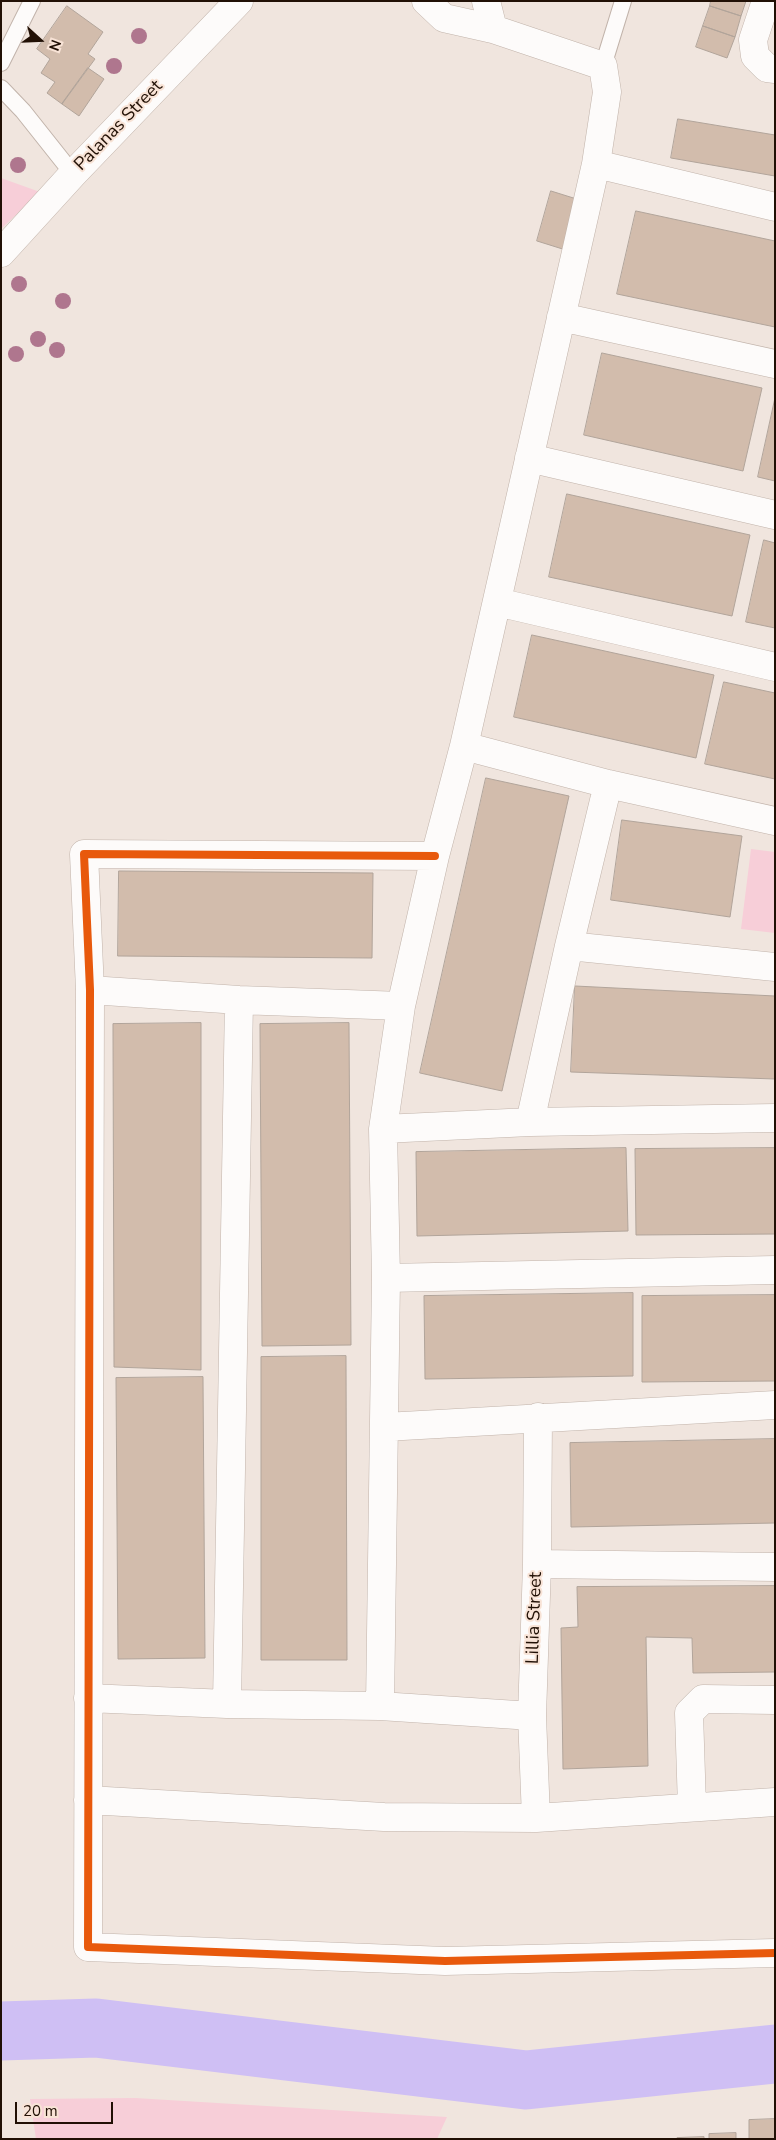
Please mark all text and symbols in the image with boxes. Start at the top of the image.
north arrow [15,15,65,65]
text: N [44,37,65,53]
street label: Palanas Street [70,76,168,176]
street label: Lillia Street [523,1572,547,1664]
scale bar [18,2092,115,2124]
text: 20 m [23,2101,58,2121]

